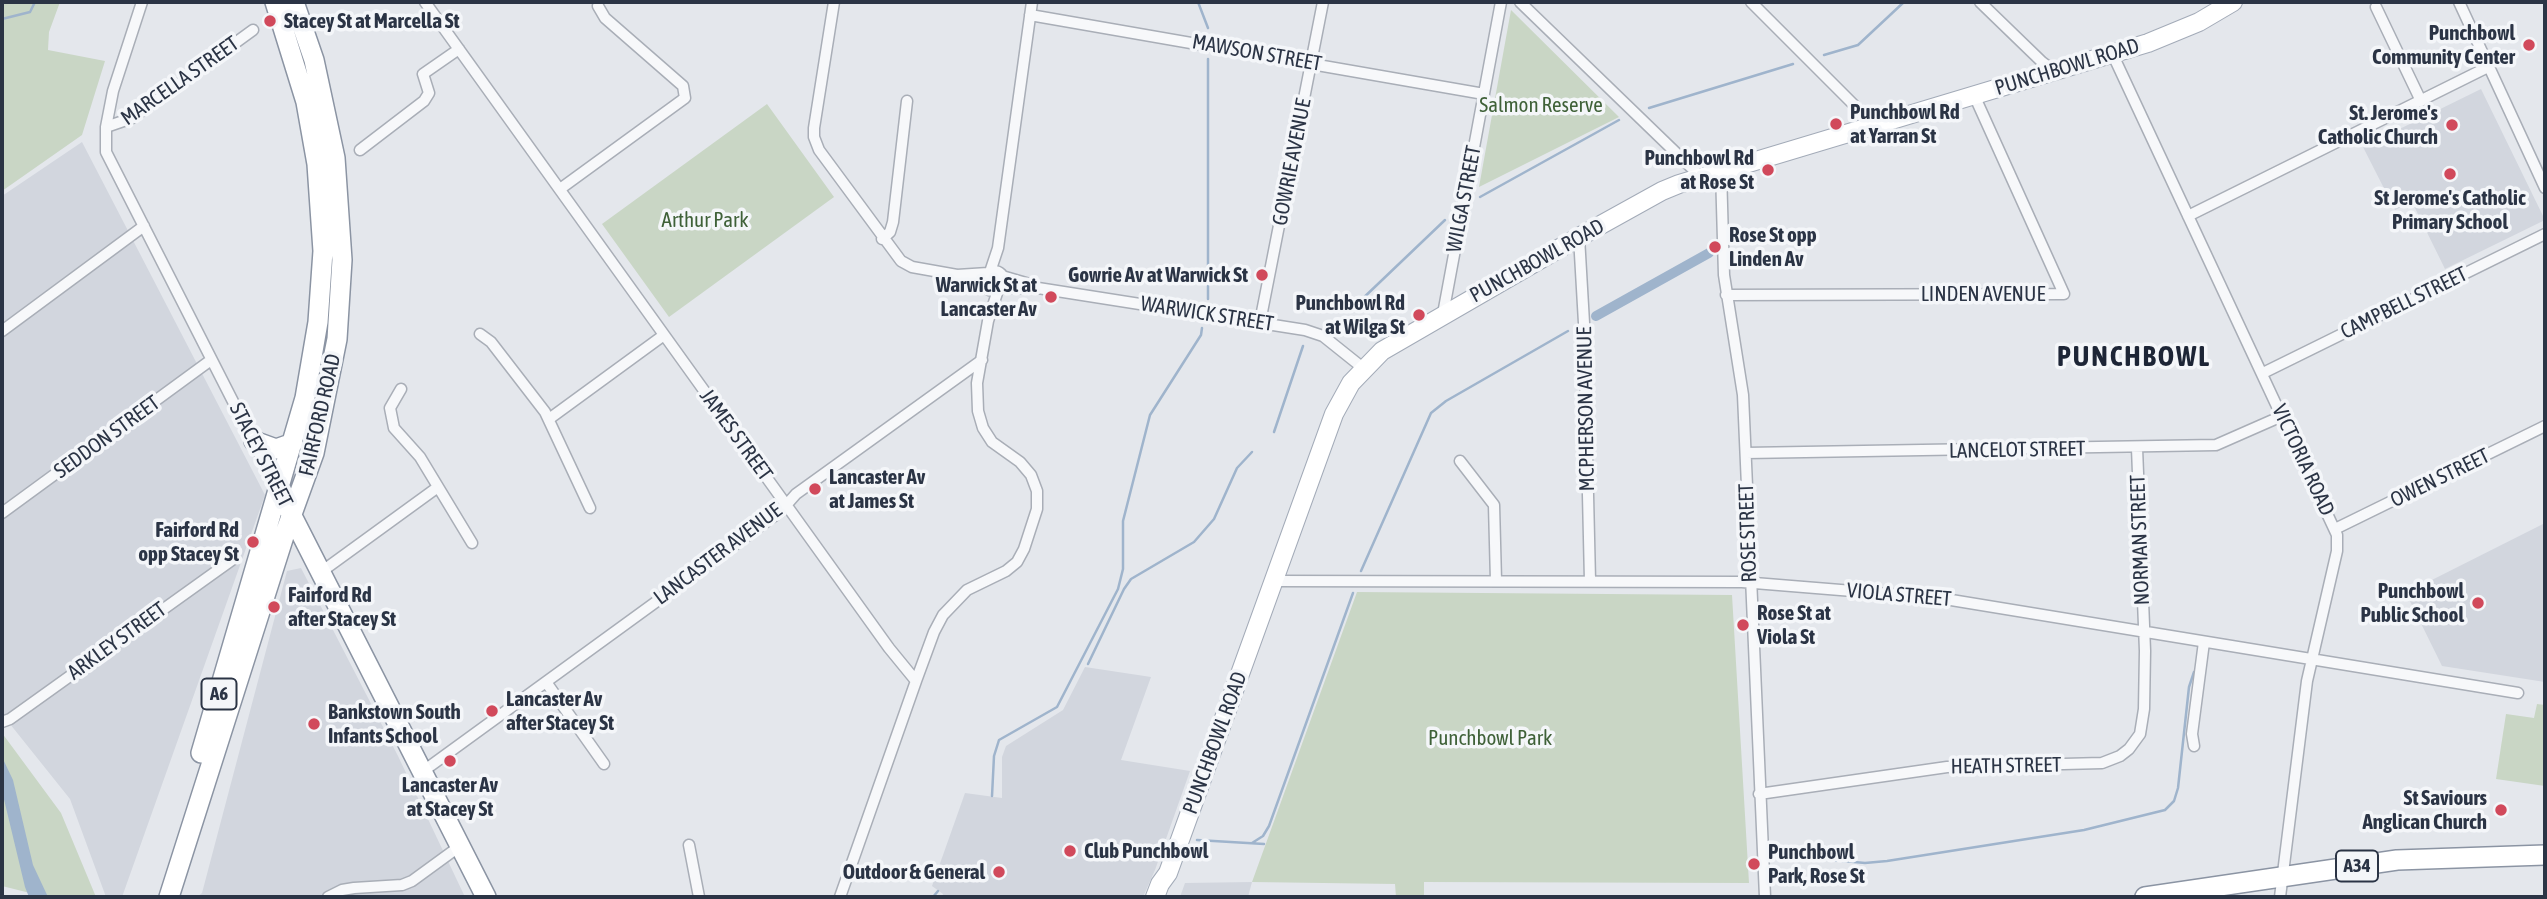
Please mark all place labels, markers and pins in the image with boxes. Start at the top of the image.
place label: Stacey St at Marcella St [284,8,460,34]
marker: Stacey St at Marcella St [262,13,278,29]
place label: Punchbowl Community Center [2372,20,2515,70]
marker: Punchbowl Community Center [2521,37,2537,53]
place label: Punchbowl Rd at Yarran St [1850,99,1960,149]
place label: St. Jerome's Catholic Church [2318,100,2438,150]
marker: Punchbowl Rd at Yarran St [1828,116,1844,132]
marker: St. Jerome's Catholic Church [2444,117,2460,133]
place label: Punchbowl Rd at Rose St [1644,145,1754,195]
marker: Punchbowl Rd at Rose St [1760,162,1776,178]
marker: St Jerome's Catholic Primary School [2442,166,2458,182]
place label: St Jerome's Catholic Primary School [2374,185,2526,235]
place label: Rose St opp Linden Av [1729,222,1817,272]
marker: Rose St opp Linden Av [1707,239,1723,255]
place label: Gowrie Av at Warwick St [1068,262,1248,288]
marker: Gowrie Av at Warwick St [1254,267,1270,283]
place label: Warwick St at Lancaster Av [936,272,1037,322]
marker: Warwick St at Lancaster Av [1043,289,1059,305]
place label: Punchbowl Rd at Wilga St [1295,290,1405,340]
marker: Punchbowl Rd at Wilga St [1411,307,1427,323]
place label: Lancaster Av at James St [829,464,925,514]
marker: Lancaster Av at James St [807,481,823,497]
place label: Fairford Rd opp Stacey St [138,517,239,567]
marker: Fairford Rd opp Stacey St [245,534,261,550]
place label: Punchbowl Public School [2360,578,2464,628]
place label: Fairford Rd after Stacey St [288,582,396,632]
marker: Punchbowl Public School [2470,595,2486,611]
marker: Fairford Rd after Stacey St [266,599,282,615]
place label: Rose St at Viola St [1757,600,1831,650]
marker: Rose St at Viola St [1735,617,1751,633]
place label: Lancaster Av after Stacey St [506,686,614,736]
place label: Bankstown South Infants School [328,699,461,749]
marker: Lancaster Av after Stacey St [484,703,500,719]
marker: Bankstown South Infants School [306,716,322,732]
marker: Lancaster Av at Stacey St [442,753,458,769]
place label: Lancaster Av at Stacey St [402,772,498,822]
place label: St Saviours Anglican Church [2363,785,2487,835]
marker: St Saviours Anglican Church [2493,802,2509,818]
place label: Club Punchbowl [1084,838,1208,864]
place label: Punchbowl Park, Rose St [1768,839,1865,889]
marker: Club Punchbowl [1062,843,1078,859]
marker: Punchbowl Park, Rose St [1746,856,1762,872]
place label: Outdoor & General [843,859,985,885]
marker: Outdoor & General [991,864,1007,880]

